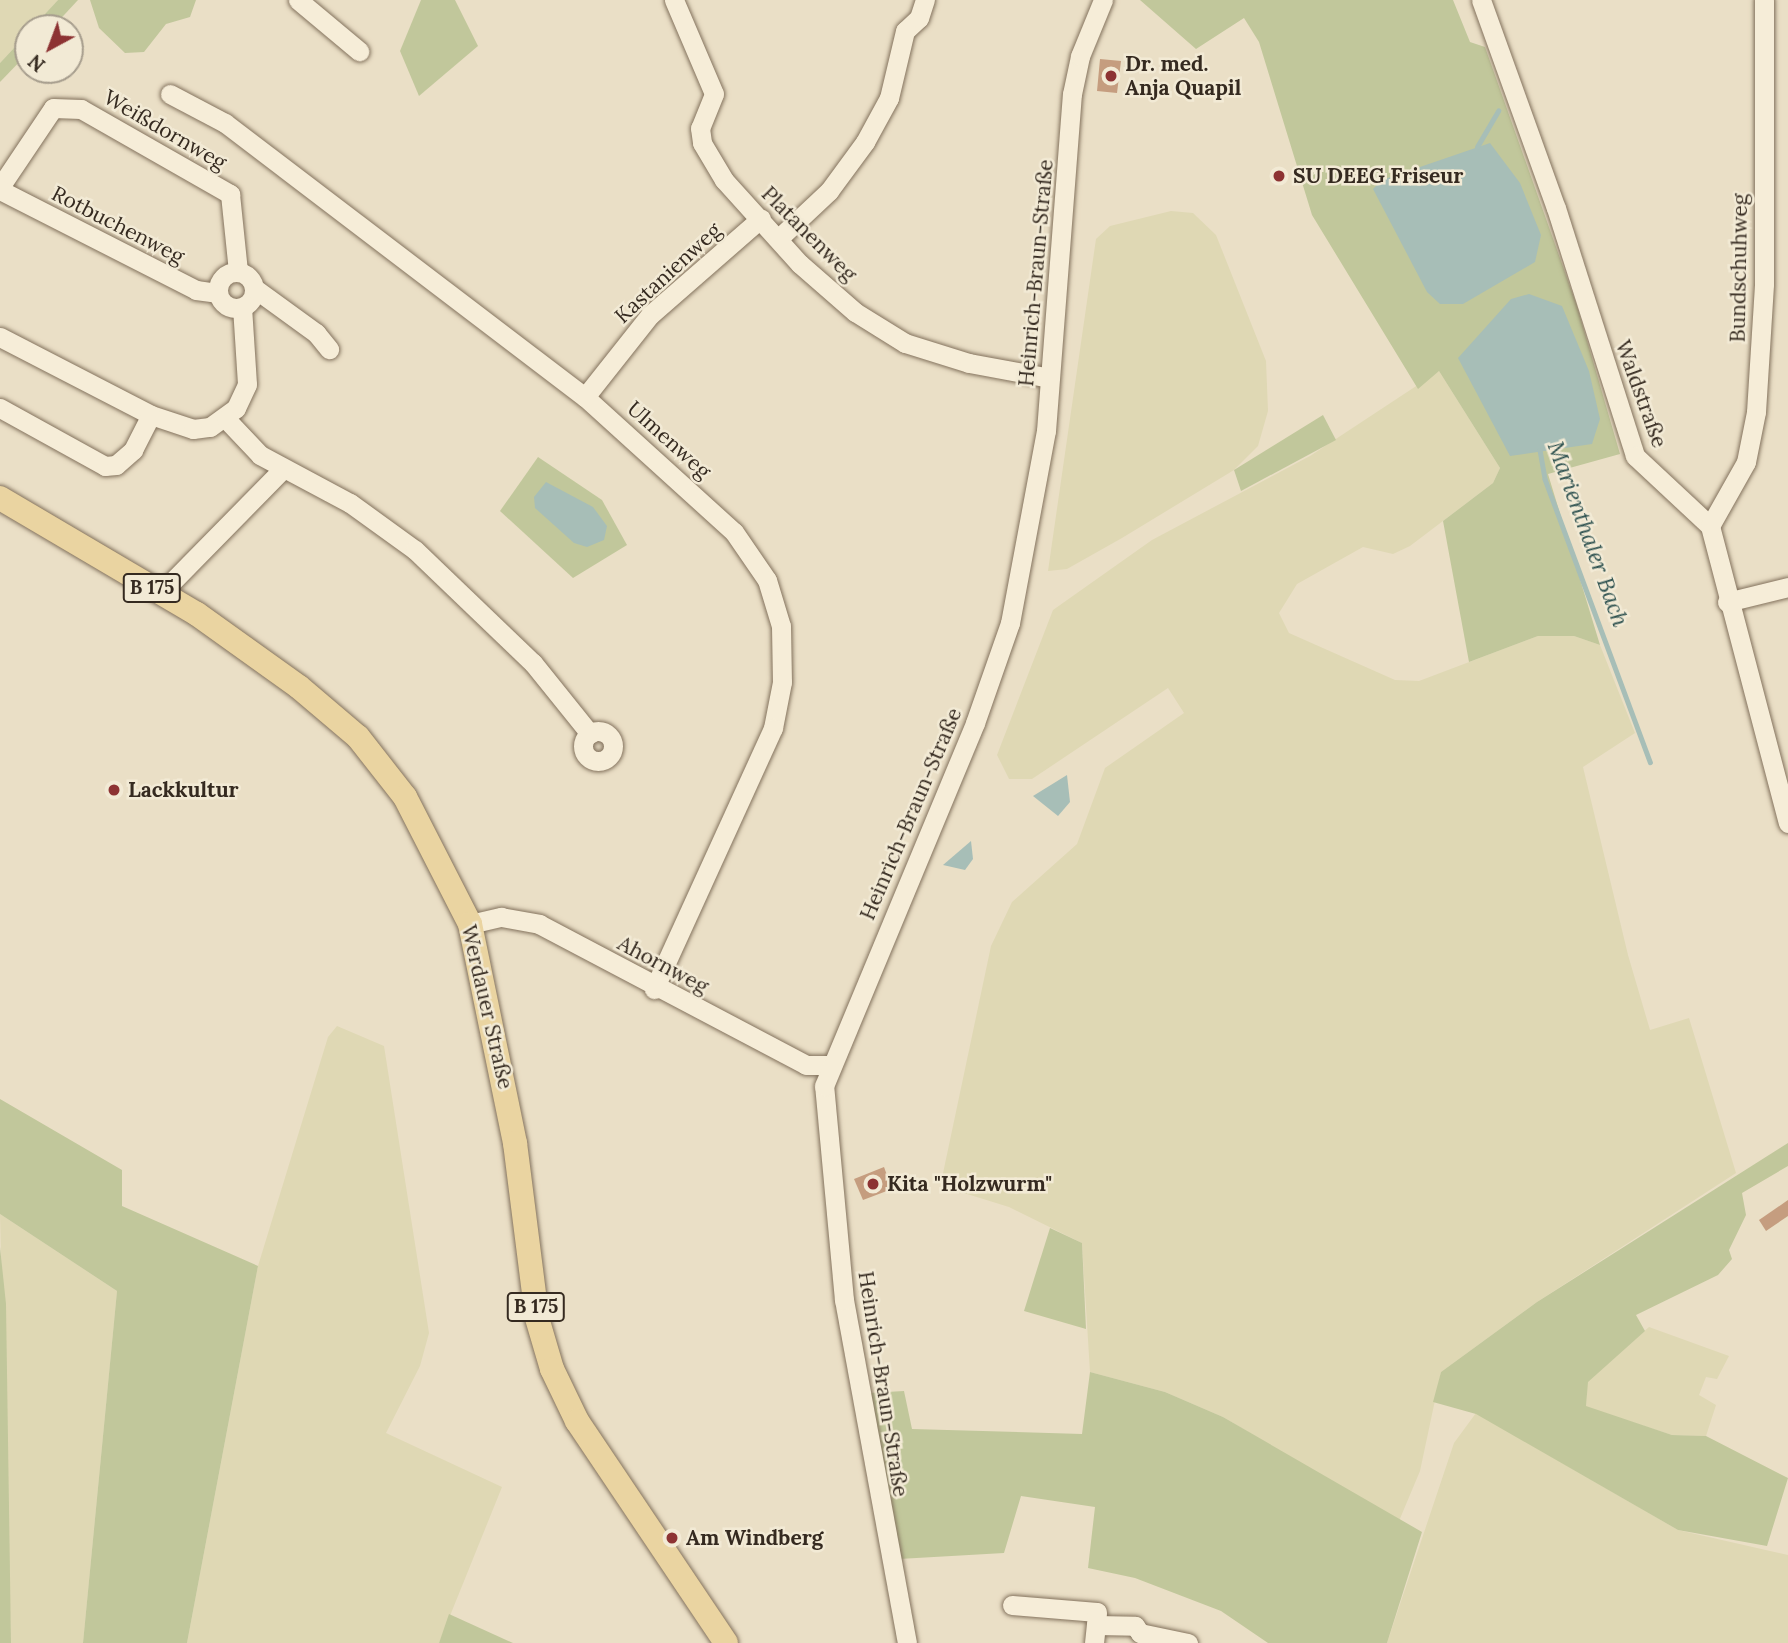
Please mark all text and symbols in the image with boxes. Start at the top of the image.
north arrow [14,14,84,84]
text: N [23,49,50,77]
place label: Dr. med. Anja Quapil [1125,51,1241,101]
marker: Dr. med. Anja Quapil [1103,68,1119,84]
street label: Weißdornweg [99,85,231,175]
street label: Heinrich-Braun-Straße [1014,158,1058,388]
place label: SU DEEG Friseur [1293,163,1463,189]
marker: SU DEEG Friseur [1271,168,1287,184]
street label: Rotbuchenweg [48,181,188,269]
street label: Platanenweg [756,181,862,287]
street label: Bundschuhweg [1725,193,1753,343]
street label: Kastanienweg [610,217,726,329]
street label: Waldstraße [1610,337,1672,451]
street label: Ulmenweg [622,396,716,484]
water label: Marienthaler Bach [1542,437,1634,631]
road number: B 175 [122,572,182,604]
street label: Heinrich-Braun-Straße [855,704,967,924]
place label: Lackkultur [128,777,239,803]
marker: Lackkultur [106,782,122,798]
street label: Werdauer Straße [456,923,518,1091]
street label: Ahornweg [613,931,713,999]
place label: Kita "Holzwurm" [887,1171,1052,1197]
marker: Kita "Holzwurm" [865,1176,881,1192]
street label: Heinrich-Braun-Straße [853,1270,913,1498]
road number: B 175 [506,1292,566,1322]
place label: Am Windberg [686,1525,823,1551]
marker: Am Windberg [664,1530,680,1546]

